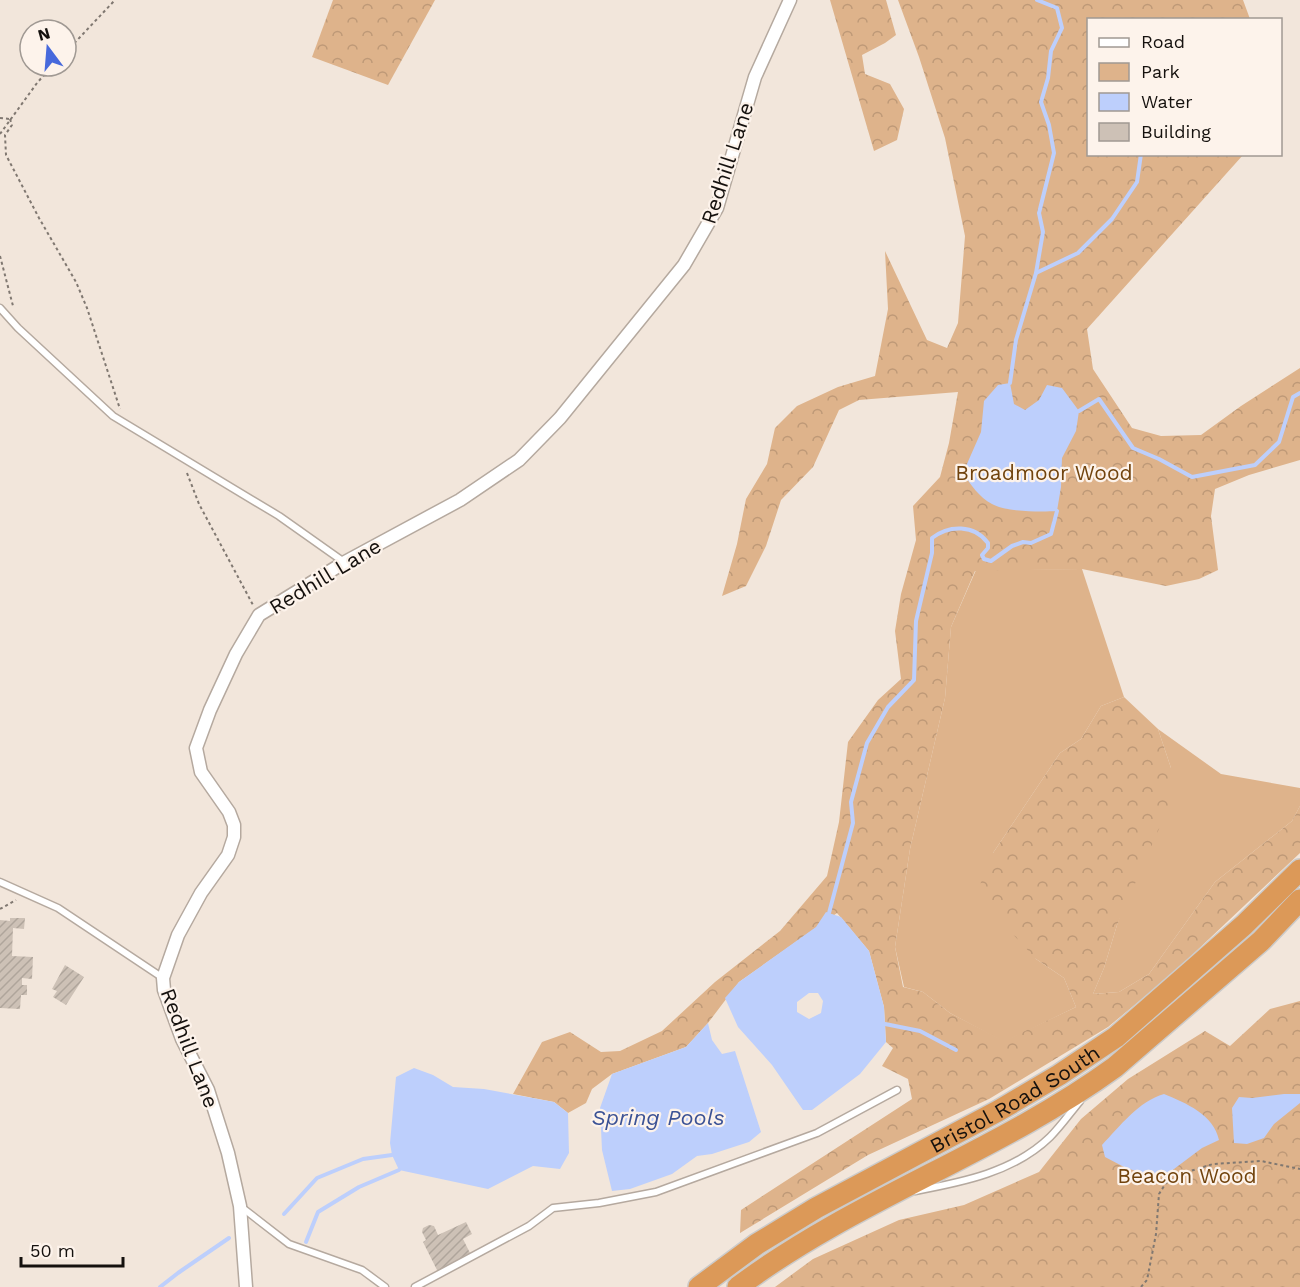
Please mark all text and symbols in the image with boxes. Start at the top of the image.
north arrow [18,18,78,78]
legend [1087,18,1282,156]
text: N [36,23,52,45]
text: Road [1141,31,1185,52]
text: Park [1141,61,1180,82]
text: Water [1141,91,1193,112]
street label: Redhill Lane [696,99,758,227]
text: Building [1141,121,1211,142]
park label: Broadmoor Wood [955,460,1133,485]
street label: Redhill Lane [264,533,386,619]
street label: Redhill Lane [156,985,224,1111]
street label: Bristol Road South [925,1039,1104,1158]
water label: Spring Pools [591,1105,725,1130]
park label: Beacon Wood [1117,1163,1257,1188]
scale bar [21,1230,123,1268]
text: 50 m [30,1240,75,1261]

